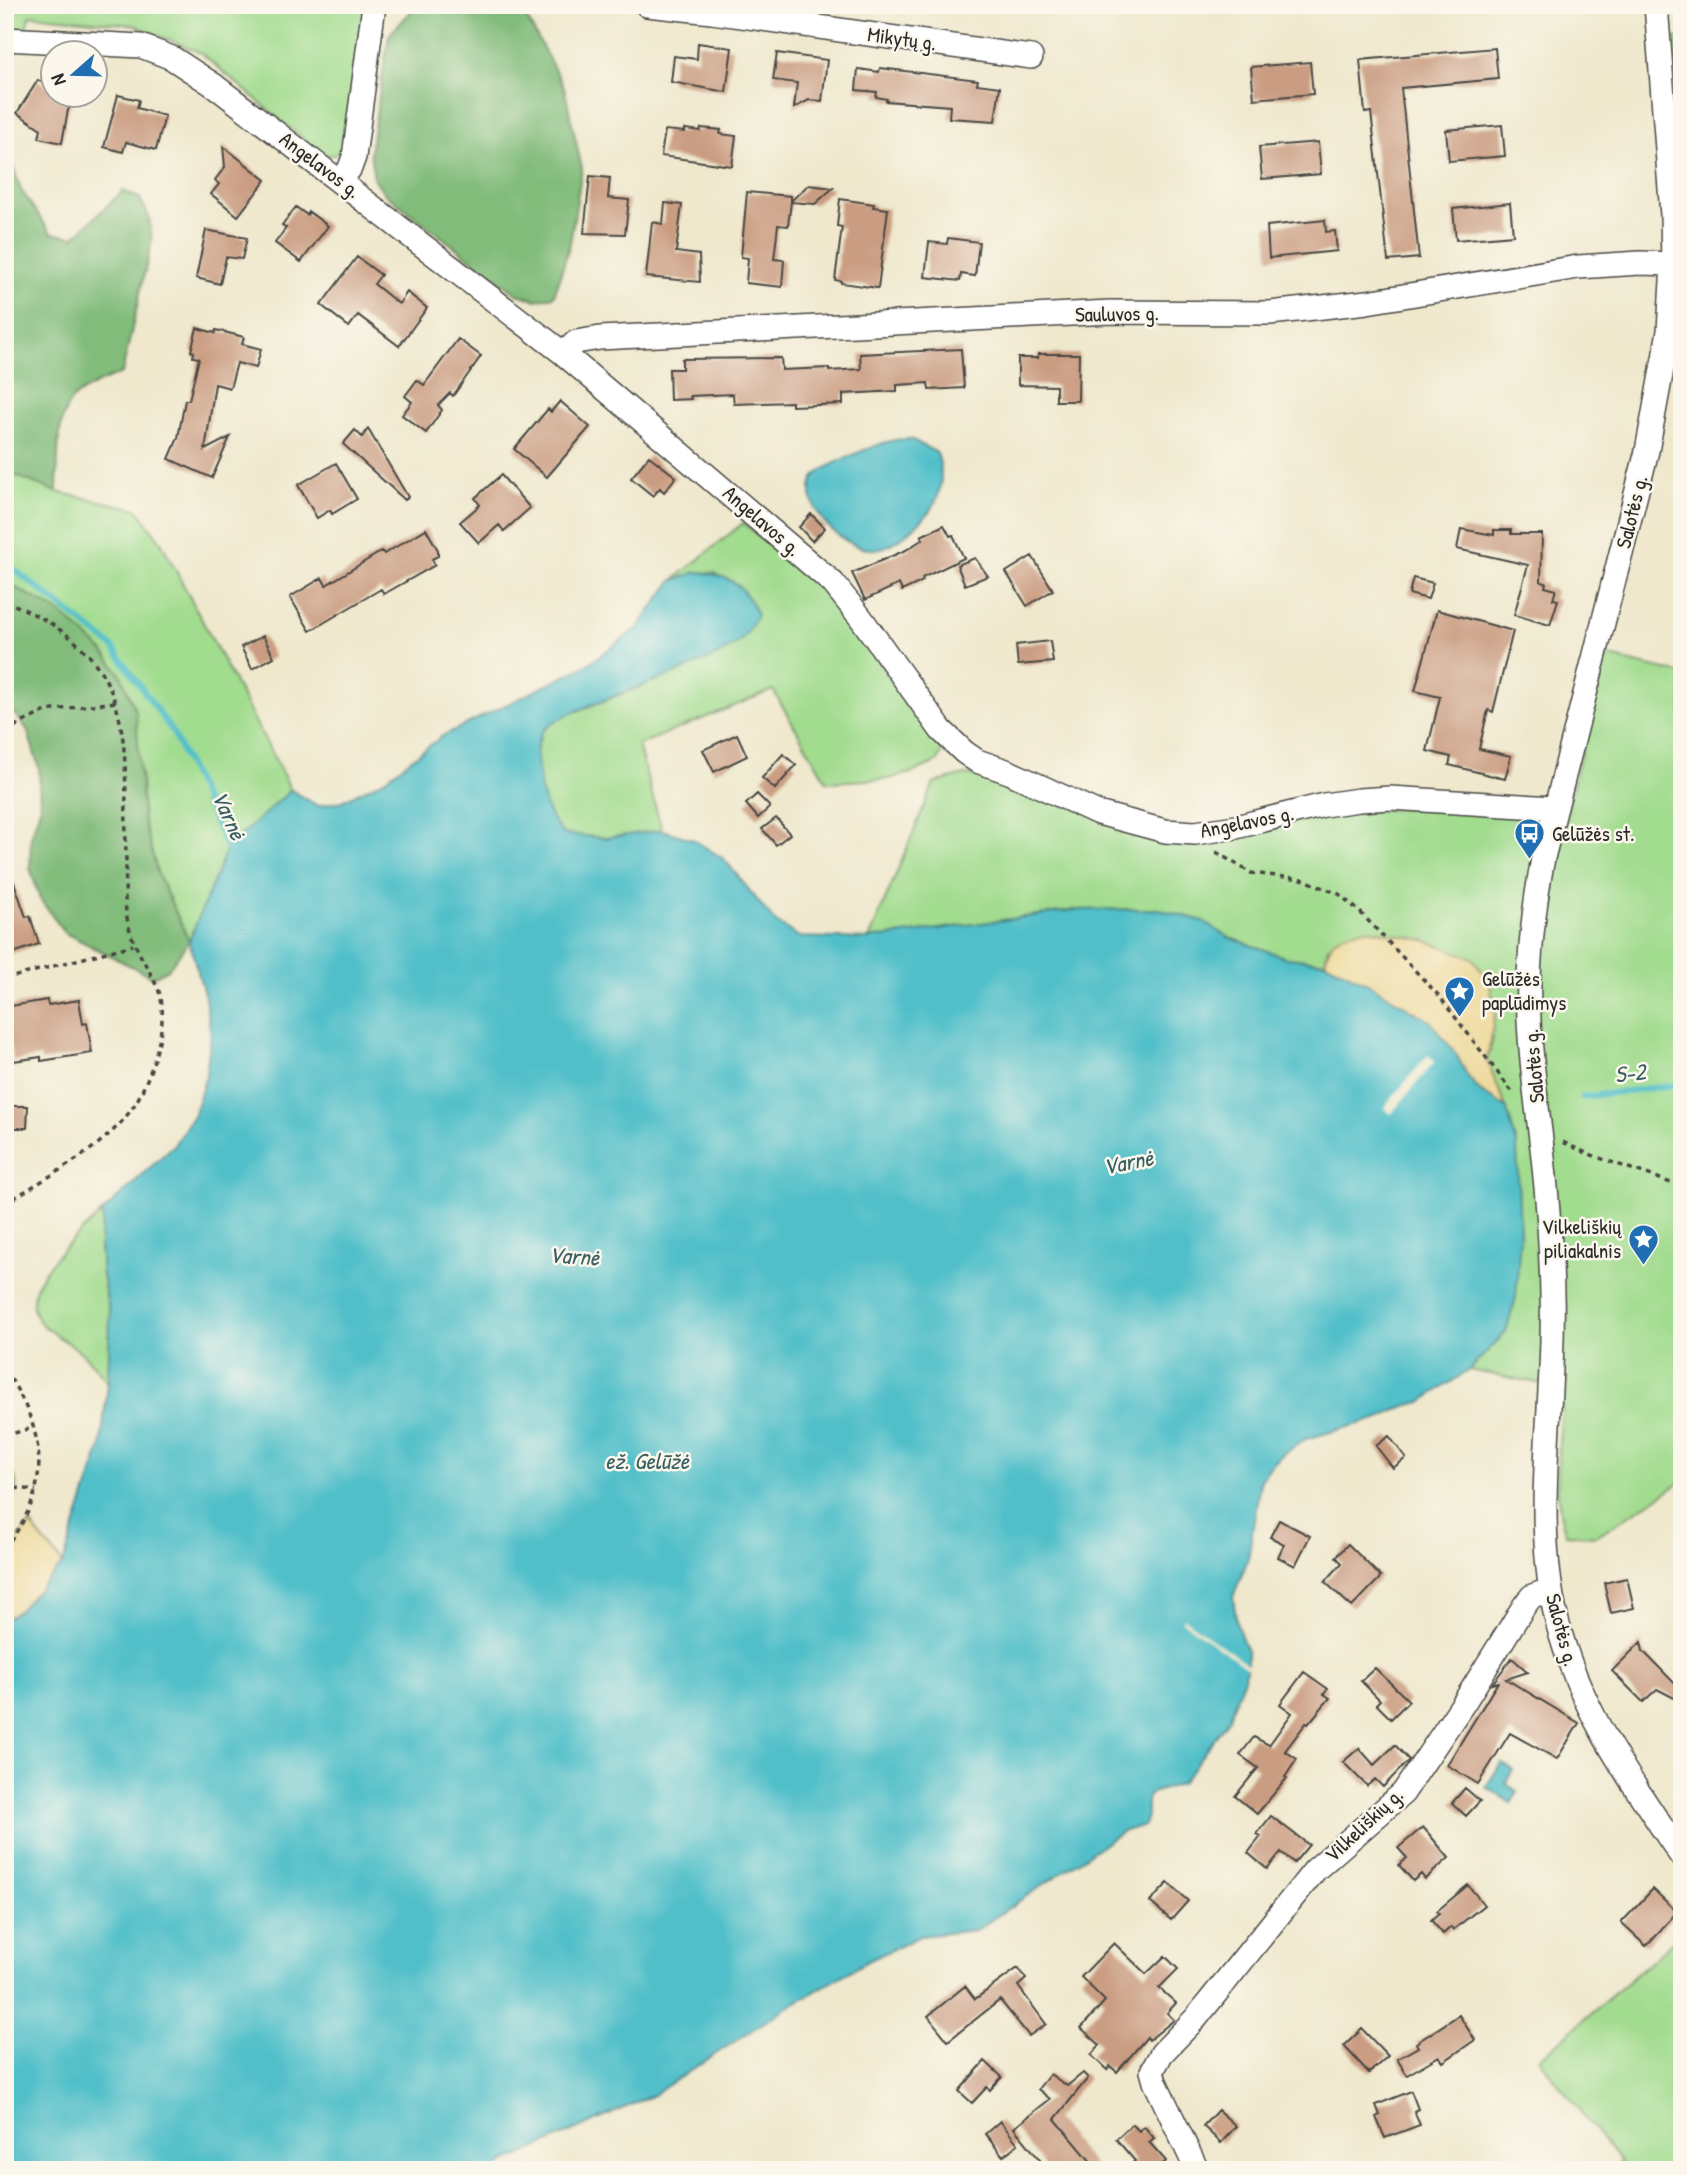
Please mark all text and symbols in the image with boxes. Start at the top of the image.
street label: Mikytų g. [866,19,938,58]
north arrow [38,38,108,108]
text: N [44,71,72,89]
street label: Angelavos g. [274,124,367,205]
street label: Sauluvos g. [1075,298,1159,329]
street label: Salotės g. [1608,472,1655,551]
street label: Angelavos g. [717,479,808,563]
water label: Varnė [205,785,254,845]
street label: Angelavos g. [1198,798,1296,845]
bus stop icon: Gelūžės st. [1512,817,1546,861]
place label: Gelūžės st. [1552,819,1635,848]
place label: Gelūžės paplūdimys [1482,964,1566,1017]
place icon: Gelūžės paplūdimys [1442,974,1476,1018]
street label: Salotės g. [1516,1028,1551,1104]
water label: S-2 [1613,1055,1649,1090]
water label: Varnė [1100,1141,1156,1182]
place label: Vilkeliškių piliakalnis [1542,1212,1623,1265]
place icon: Vilkeliškių piliakalnis [1627,1222,1661,1266]
water label: Varnė [548,1238,601,1273]
water label: ež. Gelūžė [605,1445,690,1476]
street label: Salotės g. [1539,1590,1586,1669]
street label: Vilkeliškių g. [1318,1781,1409,1869]

